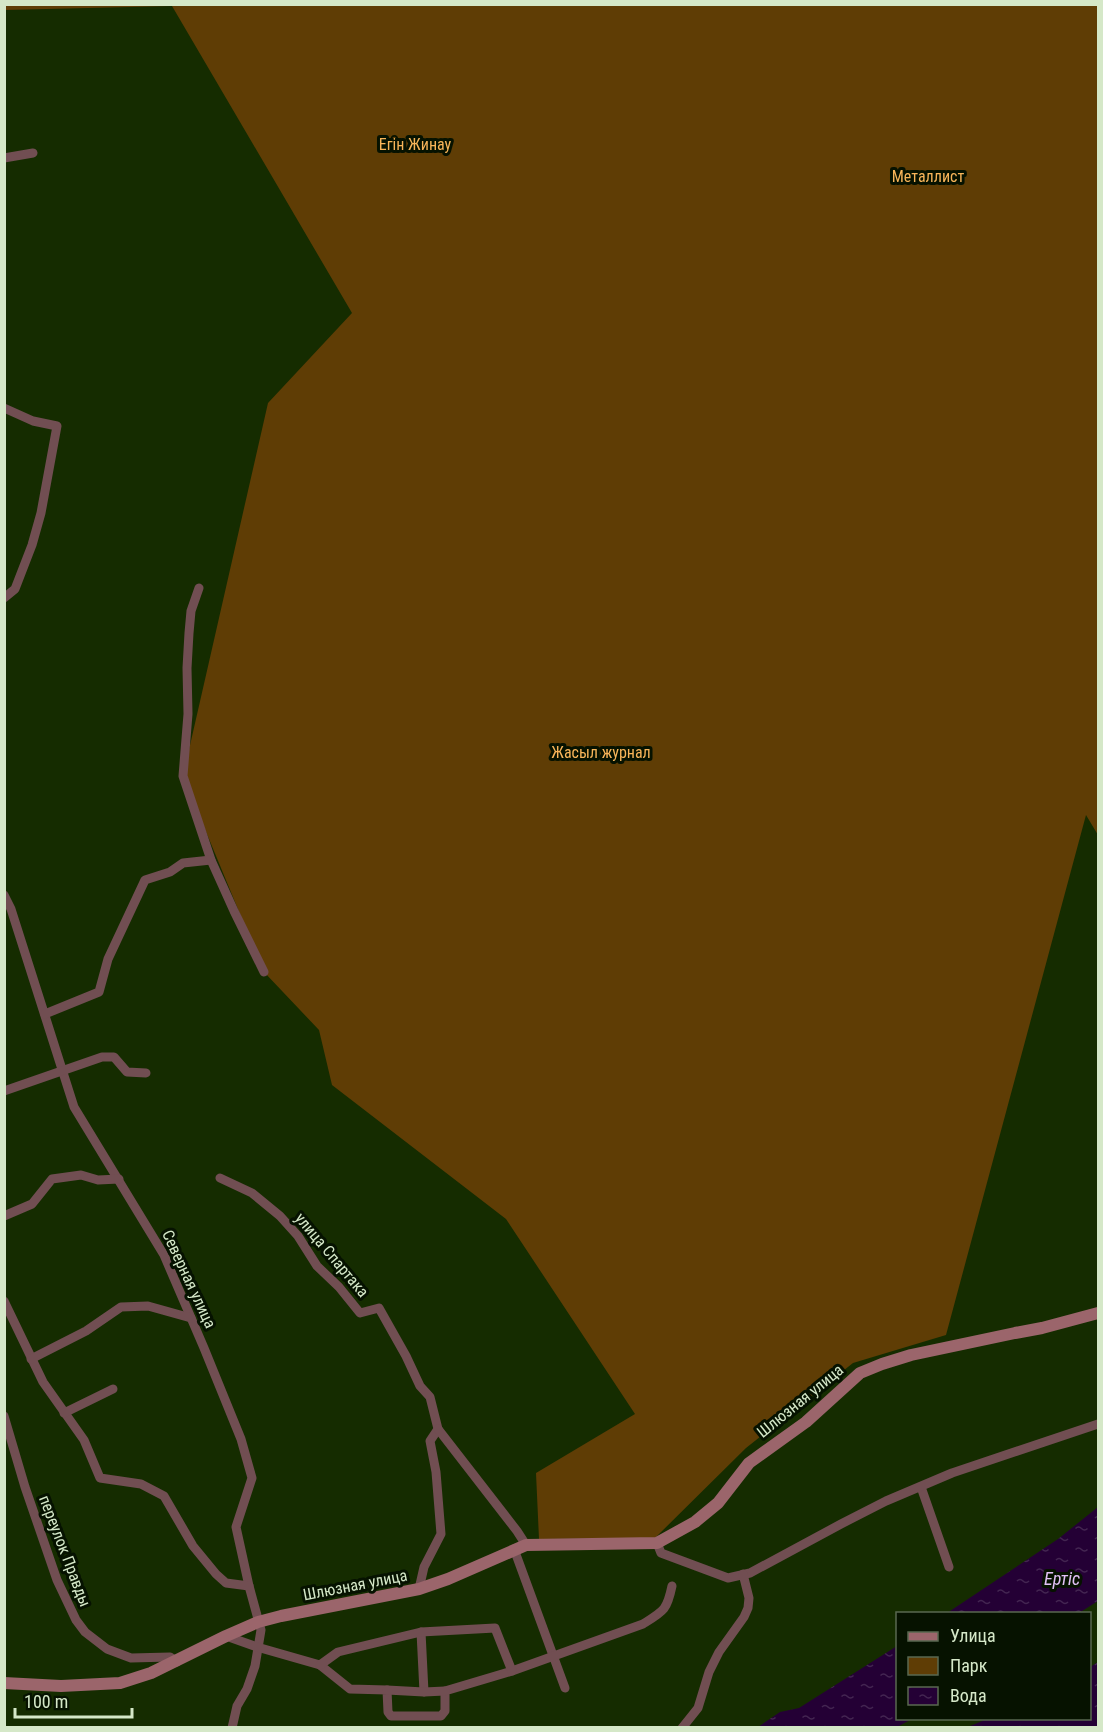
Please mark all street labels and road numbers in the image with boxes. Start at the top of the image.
street label: улица Спартака [291,1209,373,1301]
street label: Северная улица [158,1227,220,1331]
street label: Шлюзная улица [753,1360,847,1442]
street label: переулок Правды [35,1493,95,1609]
street label: Шлюзная улица [301,1566,409,1604]

